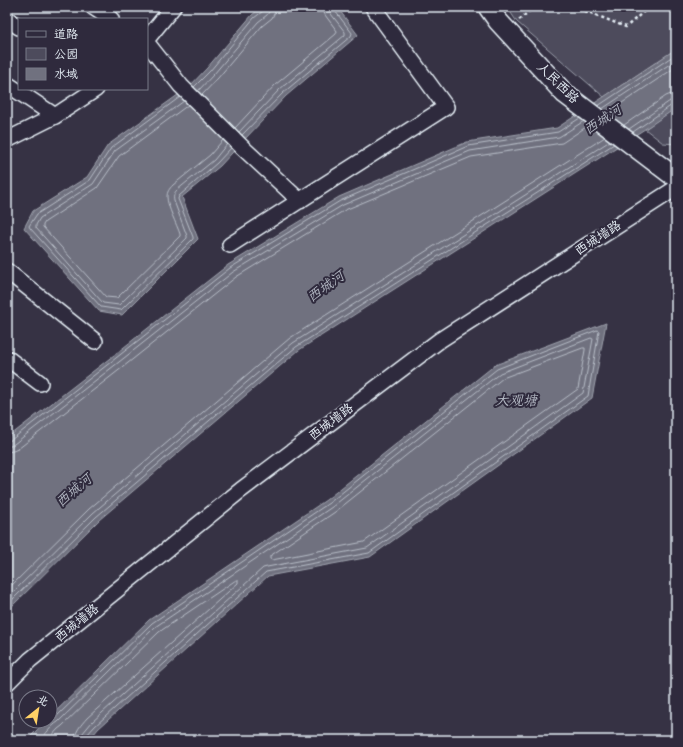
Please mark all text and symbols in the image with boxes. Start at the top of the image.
legend [18,18,148,90]
text: 道路 [54,26,78,43]
text: 公园 [54,46,78,63]
street label: 人民西路 [533,58,583,108]
text: 水域 [54,66,78,83]
water label: 西城河 [580,99,628,140]
street label: 西城墙路 [571,216,625,260]
water label: 西城河 [303,265,350,307]
water label: 大观塘 [495,391,539,411]
street label: 西城墙路 [305,399,357,445]
water label: 西城河 [52,468,98,512]
street label: 西城墙路 [51,600,103,646]
north arrow [18,689,58,729]
text: 北 [34,692,51,710]

